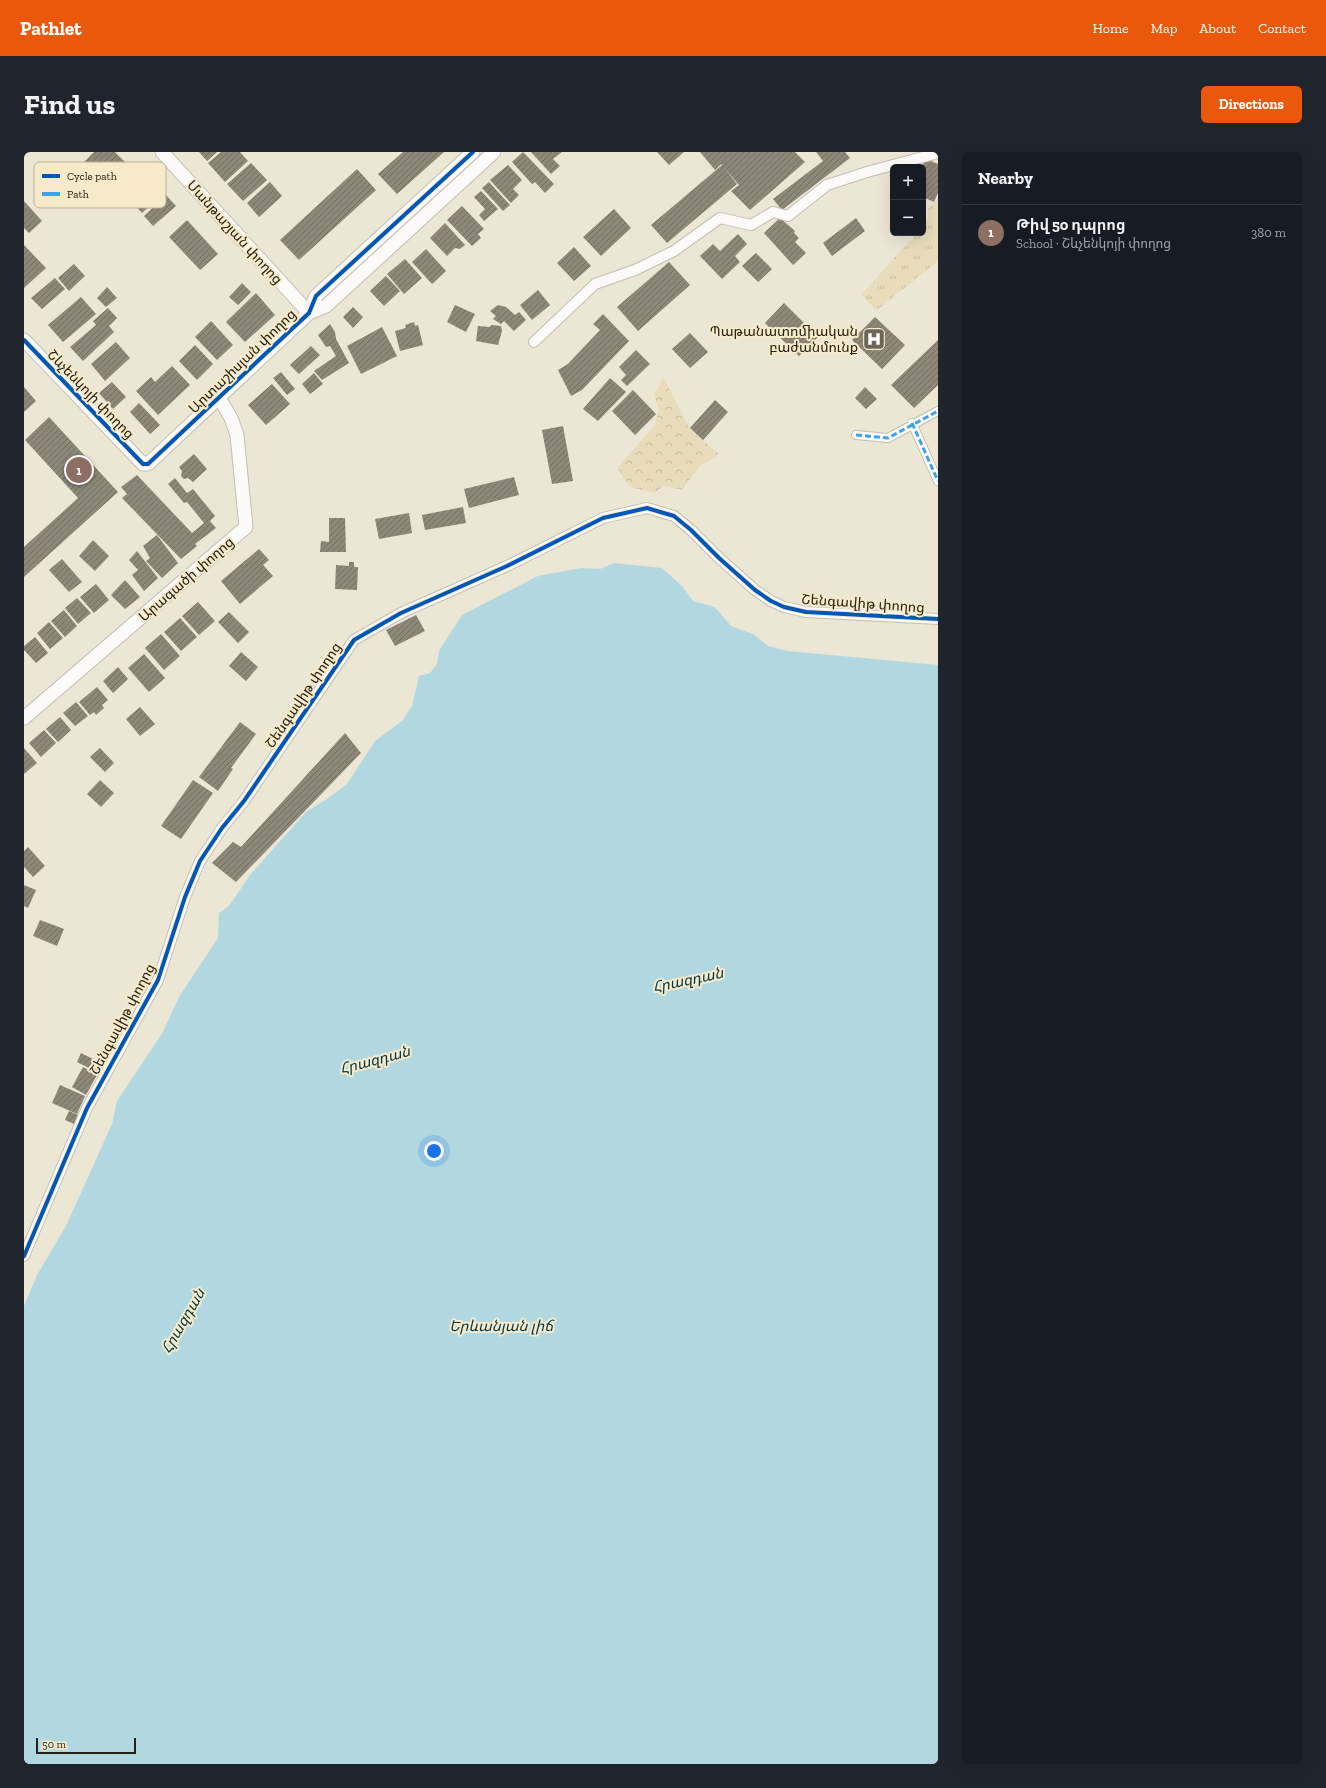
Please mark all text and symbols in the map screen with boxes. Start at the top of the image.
text: Pathlet [20,17,82,40]
text: Home [1093,20,1129,37]
text: Map [1151,20,1177,37]
text: About [1199,20,1236,37]
text: Contact [1258,20,1306,37]
button: Directions [1201,86,1302,123]
text: Find us [24,88,115,121]
legend [34,162,166,208]
map controls [890,164,926,236]
button: + [890,164,926,200]
text: Nearby [978,168,1033,188]
text: Cycle path [67,170,118,183]
street label: Մանթաշյան փողոց [183,177,286,288]
text: Path [67,188,90,201]
button: − [890,200,926,236]
text: Թիվ 50 դպրոց [1016,216,1125,234]
text: 1 [988,225,994,240]
text: 380 m [1251,225,1286,240]
text: School · Շևչենկոյի փողոց [1016,236,1171,251]
street label: Արտաշիսյան փողոց [185,306,300,417]
place label: Պաթանատոմիական բաժանմունք [710,323,858,356]
hospital icon: Պաթանատոմիական բաժանմունք [861,326,887,352]
street label: Շևչենկոյի փողոց [44,346,138,443]
pin: 1 [66,455,92,485]
street label: Արագածի փողոց [135,533,237,625]
street label: Շենգավիթ փողոց [801,591,925,616]
street label: Շենգավիթ փողոց [262,639,345,751]
street label: Շենգավիթ փողոց [86,961,159,1078]
water label: Հրազդան [651,964,726,996]
water label: Հրազդան [338,1042,413,1078]
your location [424,1141,444,1161]
water label: Հրազդան [157,1285,209,1357]
water label: Երևանյան լիճ [449,1317,555,1335]
scale bar [36,1736,136,1755]
text: 50 m [42,1738,66,1751]

